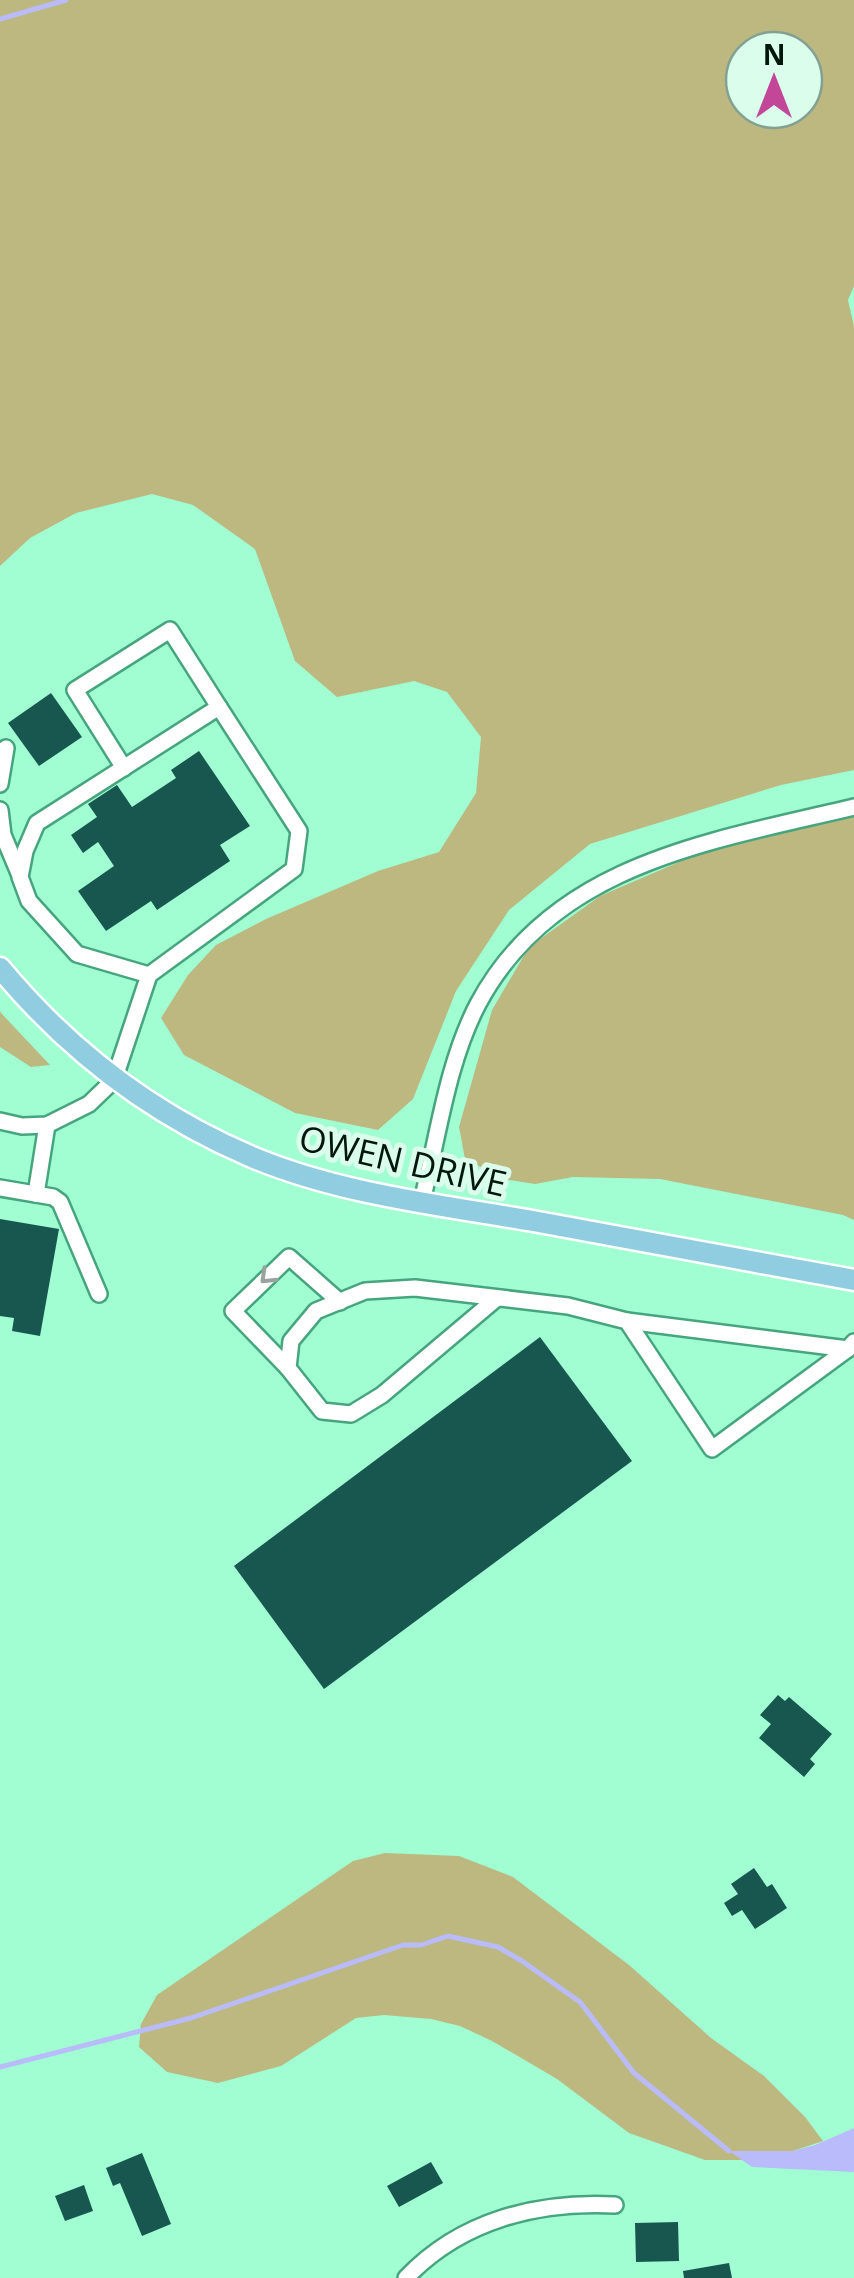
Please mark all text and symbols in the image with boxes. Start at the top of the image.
north arrow [724,30,824,130]
text: N [763,35,785,73]
street label: OWEN DRIVE [295,1113,511,1207]
one-way arrow [261,1265,279,1283]

